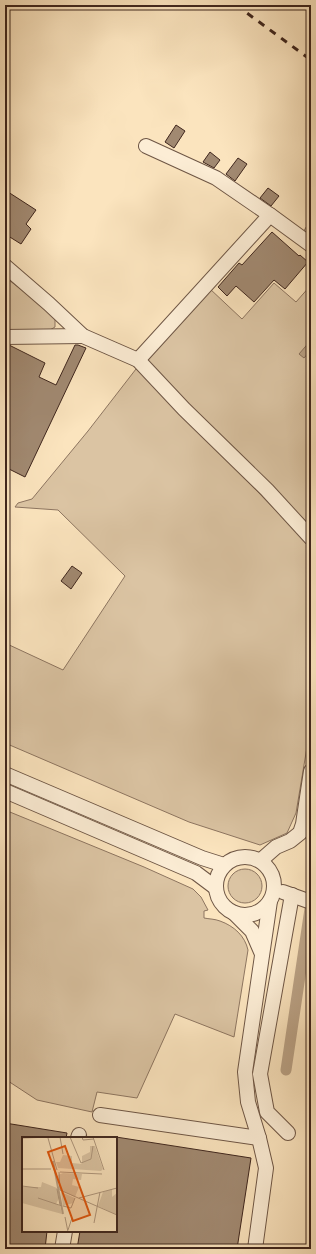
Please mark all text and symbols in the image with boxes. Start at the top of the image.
inset map [22,1137,117,1232]

